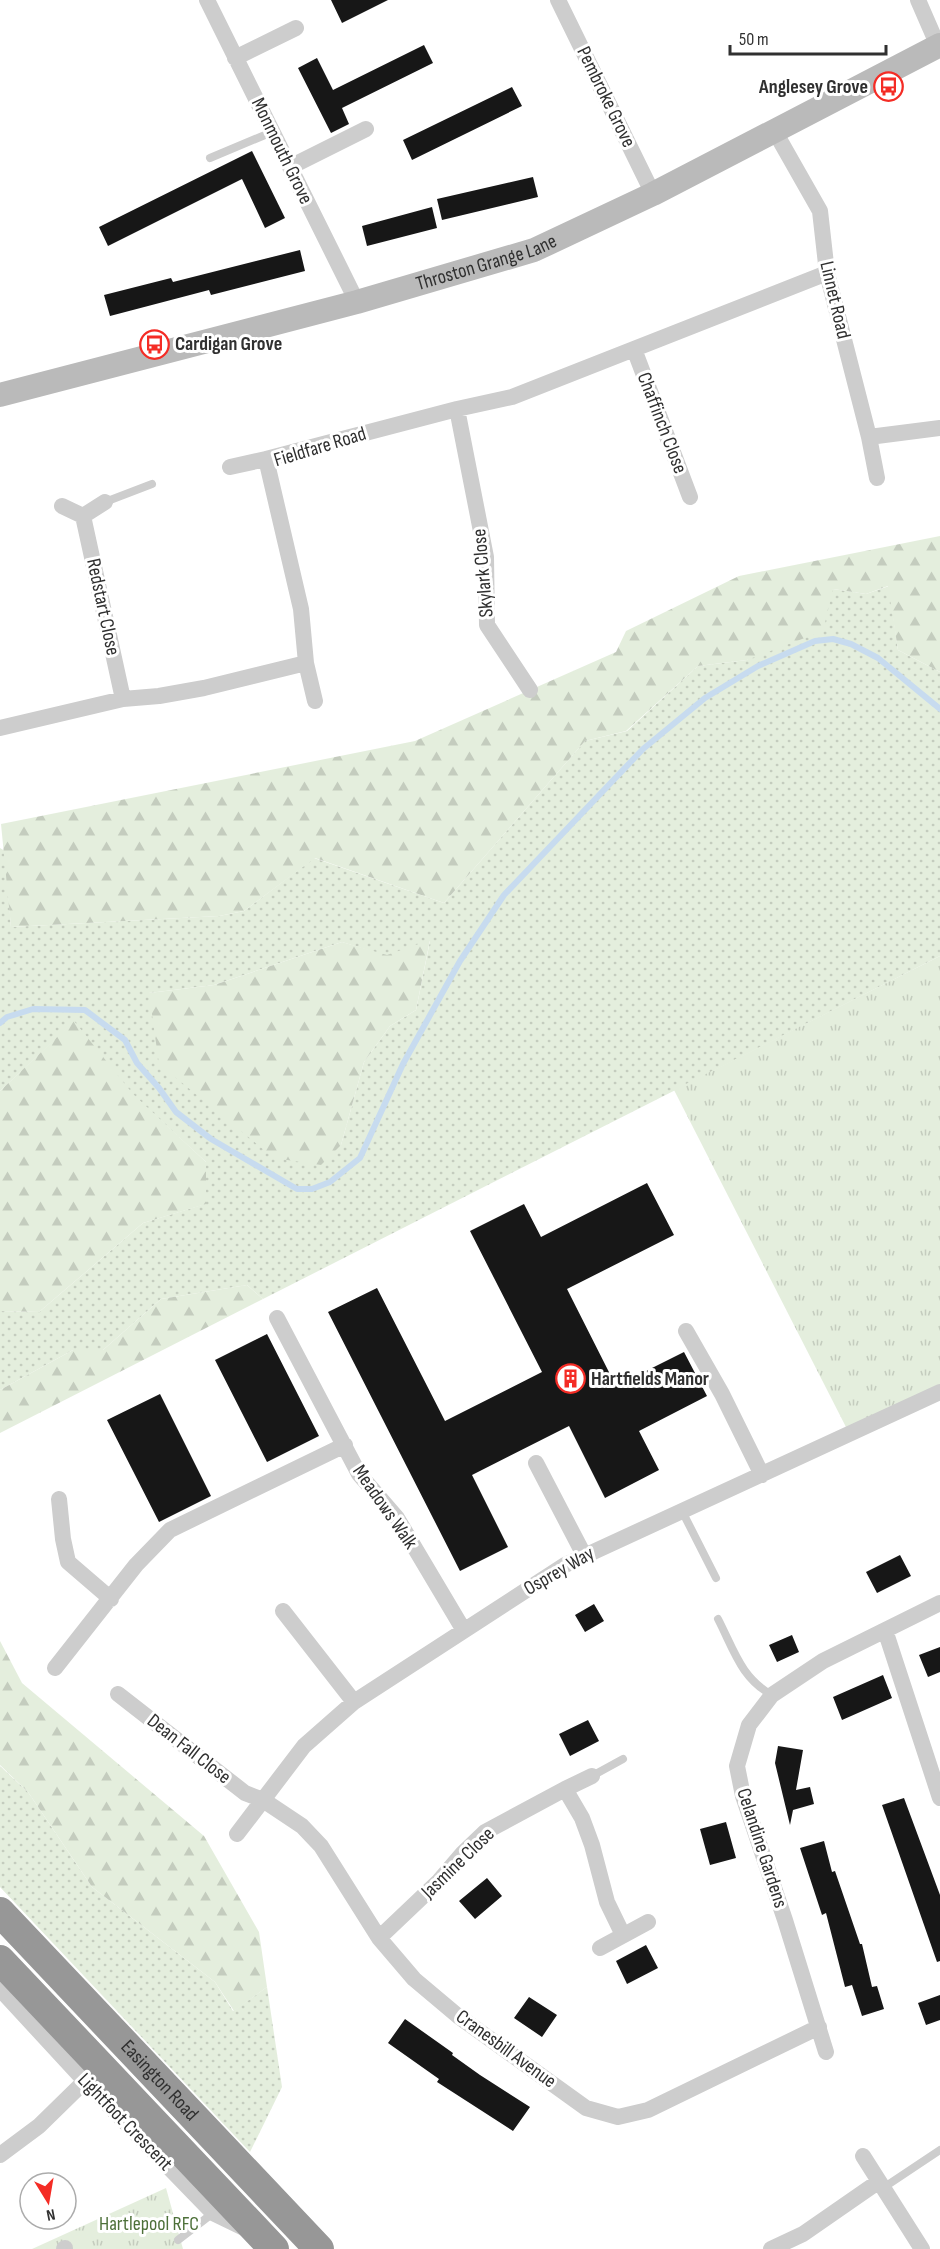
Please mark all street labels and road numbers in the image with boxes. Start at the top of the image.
street label: Pembroke Grove [571,43,641,151]
street label: Monmouth Grove [246,94,318,208]
street label: Throston Grange Lane [413,229,560,296]
street label: Linnet Road [814,259,856,341]
street label: Chaffinch Close [632,369,692,477]
street label: Fieldfare Road [271,422,369,472]
street label: Skylark Close [467,528,499,618]
street label: Redstart Close [81,556,125,658]
street label: Meadows Walk [347,1460,423,1554]
street label: Osprey Way [520,1541,599,1601]
street label: Dean Fall Close [142,1709,236,1789]
street label: Celandine Gardens [731,1785,793,1911]
street label: Jasmine Close [416,1822,500,1904]
street label: Cranesbill Avenue [451,2005,561,2093]
street label: Easington Road [116,2035,203,2126]
street label: Lightfoot Crescent [73,2068,177,2176]

